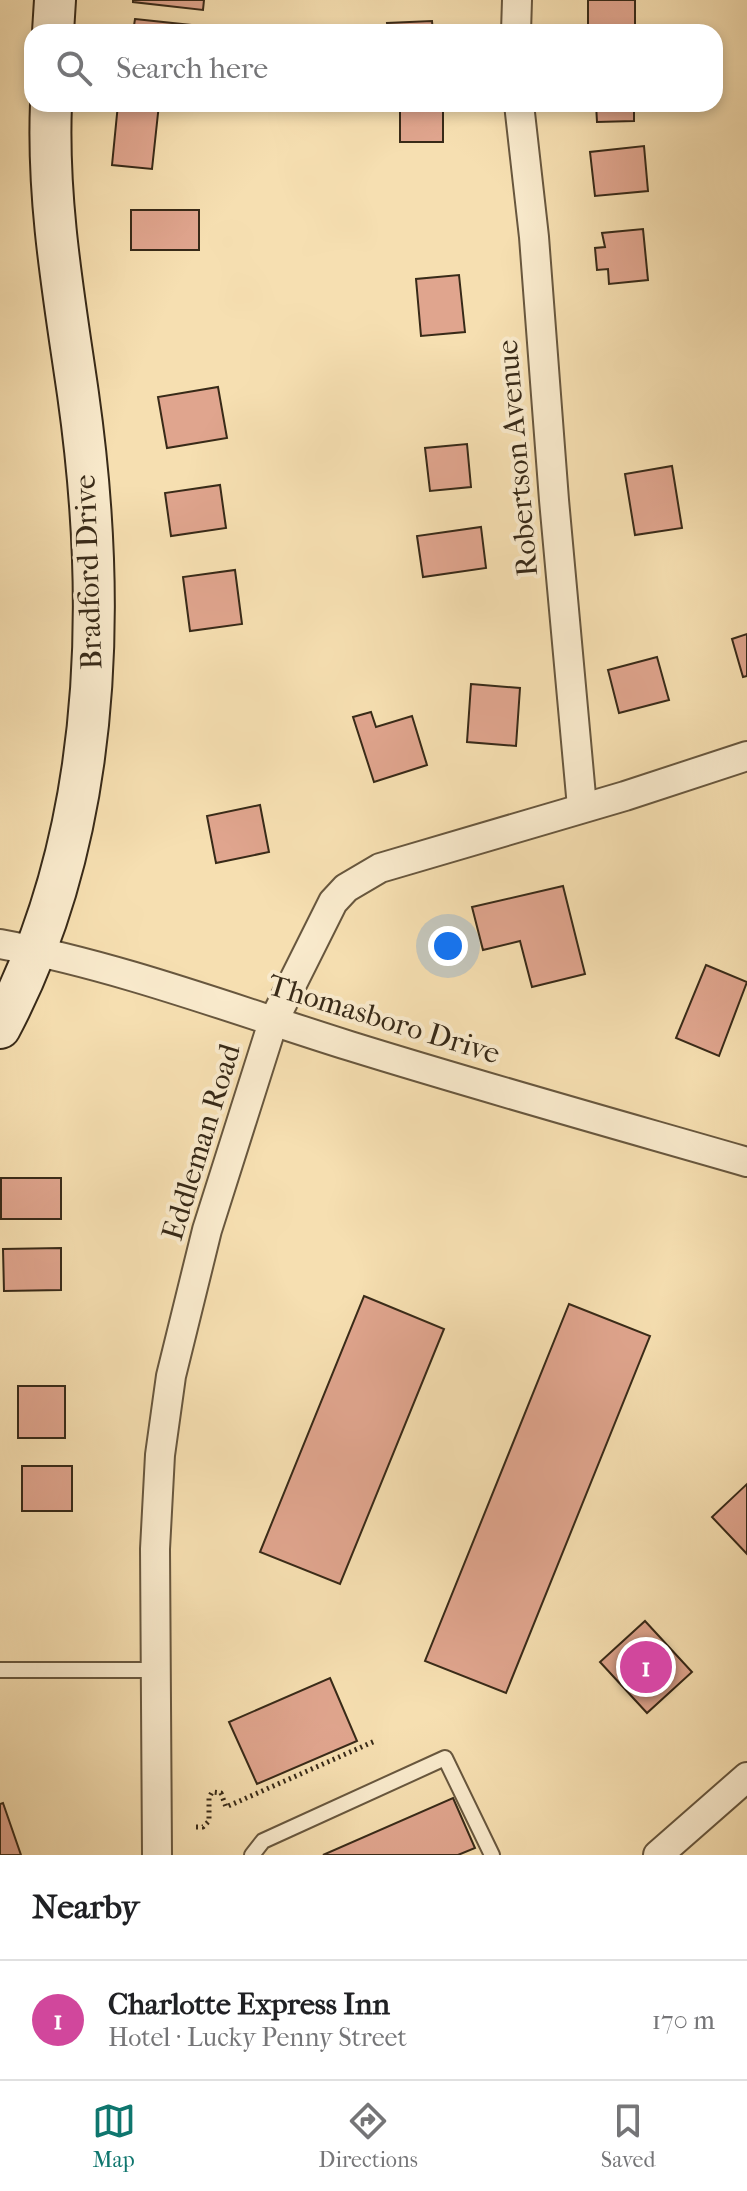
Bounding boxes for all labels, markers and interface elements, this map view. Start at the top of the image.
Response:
search box [24,24,723,112]
icon: search [52,46,96,90]
text: Search here [116,51,268,86]
street label: Robertson Avenue [490,338,545,578]
street label: Bradford Drive [68,474,109,670]
your location [428,926,468,966]
street label: Thomasboro Drive [264,968,504,1071]
street label: Eddleman Road [155,1039,248,1244]
pin: 1 [620,1637,672,1697]
text: Nearby [32,1887,139,1927]
text: Charlotte Express Inn [108,1987,390,2022]
text: 1 [53,2005,63,2036]
text: 170 m [652,2005,715,2036]
text: Hotel · Lucky Penny Street [108,2022,407,2053]
tab: Map [92,2099,136,2173]
tab: Directions [319,2099,418,2173]
tab: Saved [601,2099,655,2173]

